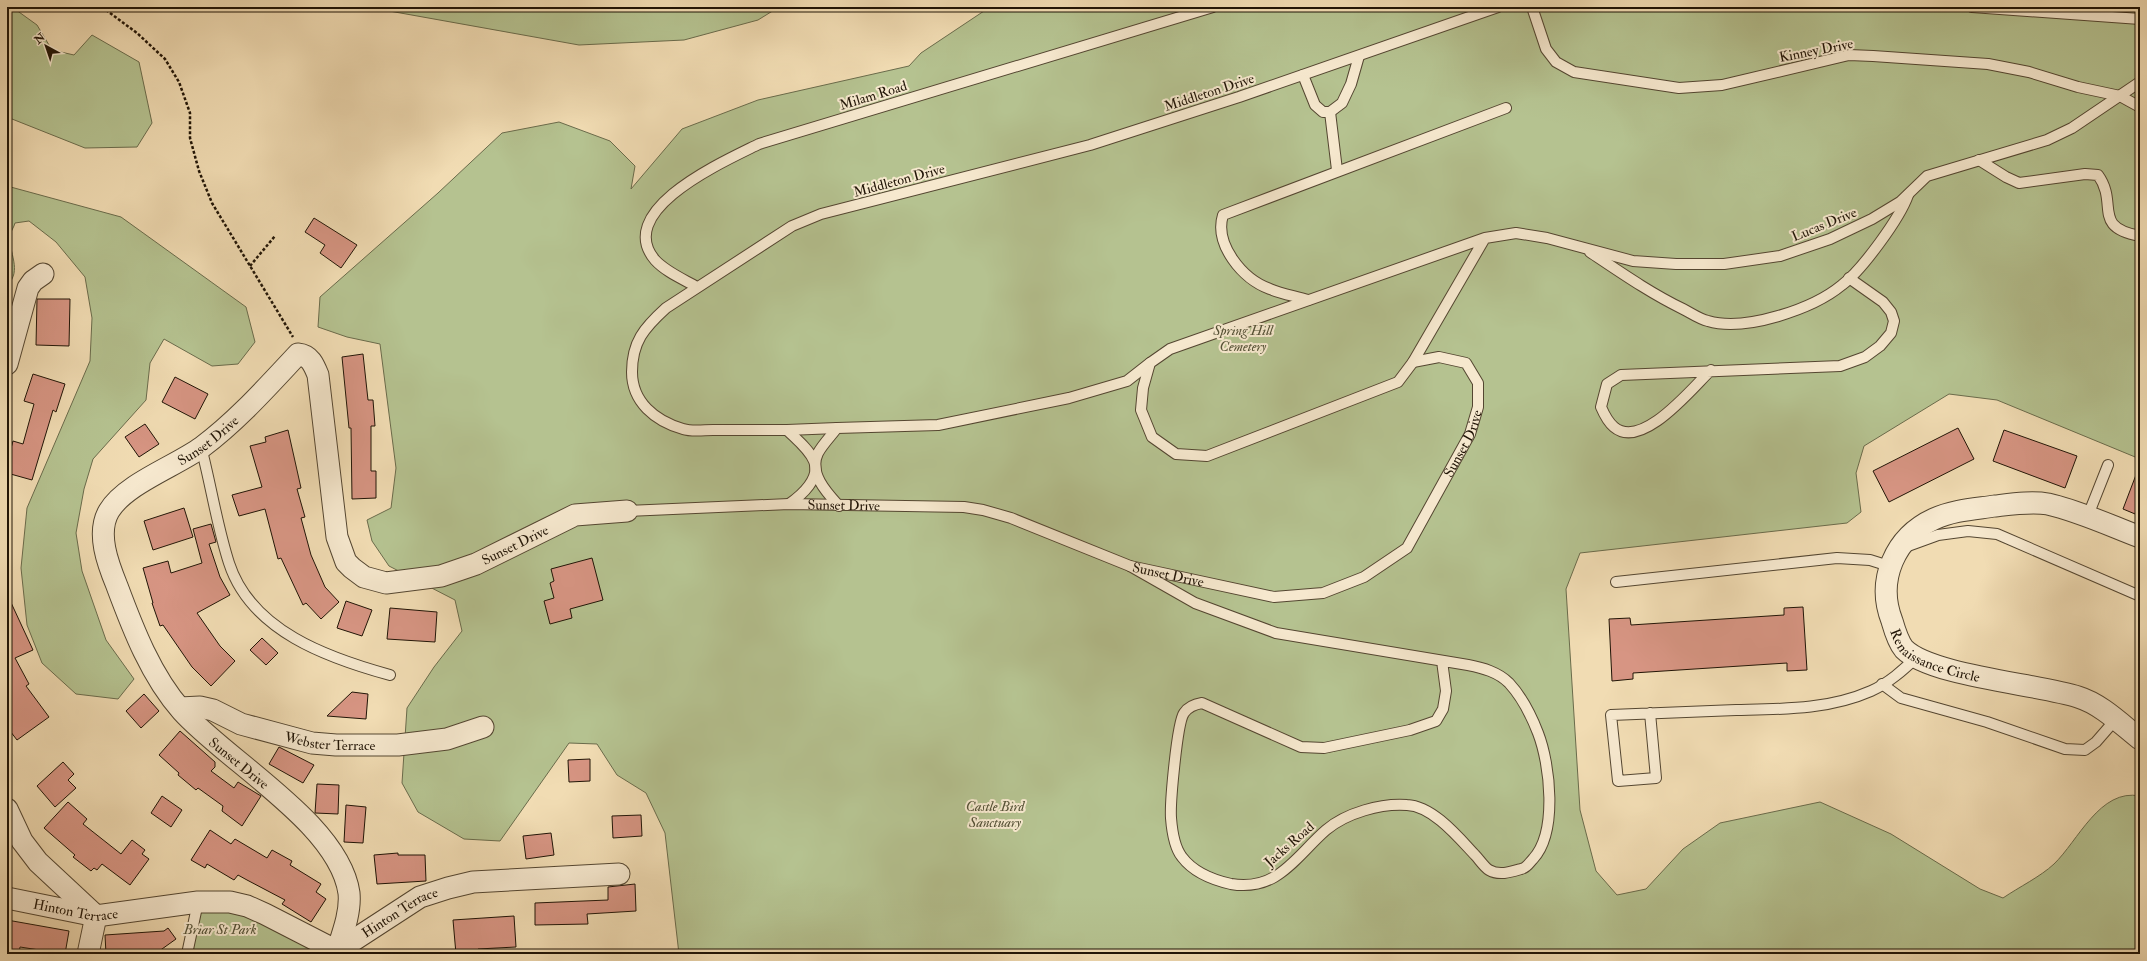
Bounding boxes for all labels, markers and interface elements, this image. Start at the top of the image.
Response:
north arrow [26,26,66,66]
text: N [31,30,49,48]
street label: Kinney Drive [1778,35,1855,67]
street label: Middleton Drive [1162,70,1257,115]
street label: Milam Road [837,77,909,114]
street label: Middleton Drive [852,160,947,201]
street label: Lucas Drive [1789,204,1859,245]
park label: Spring Hill Cemetery [1212,322,1274,355]
street label: Sunset Drive [1440,408,1486,480]
street label: Sunset Drive [175,412,242,469]
street label: Sunset Drive [807,496,880,515]
street label: Sunset Drive [479,521,552,569]
street label: Sunset Drive [1131,559,1206,591]
street label: Renaissance Circle [1886,626,1982,686]
street label: Webster Terrace [282,728,376,754]
street label: Sunset Drive [205,734,272,793]
park label: Castle Bird Sanctuary [966,798,1025,831]
street label: Jacks Road [1260,818,1318,871]
street label: Hinton Terrace [359,884,440,942]
street label: Hinton Terrace [32,896,119,925]
park label: Briar St Park [182,921,257,938]

